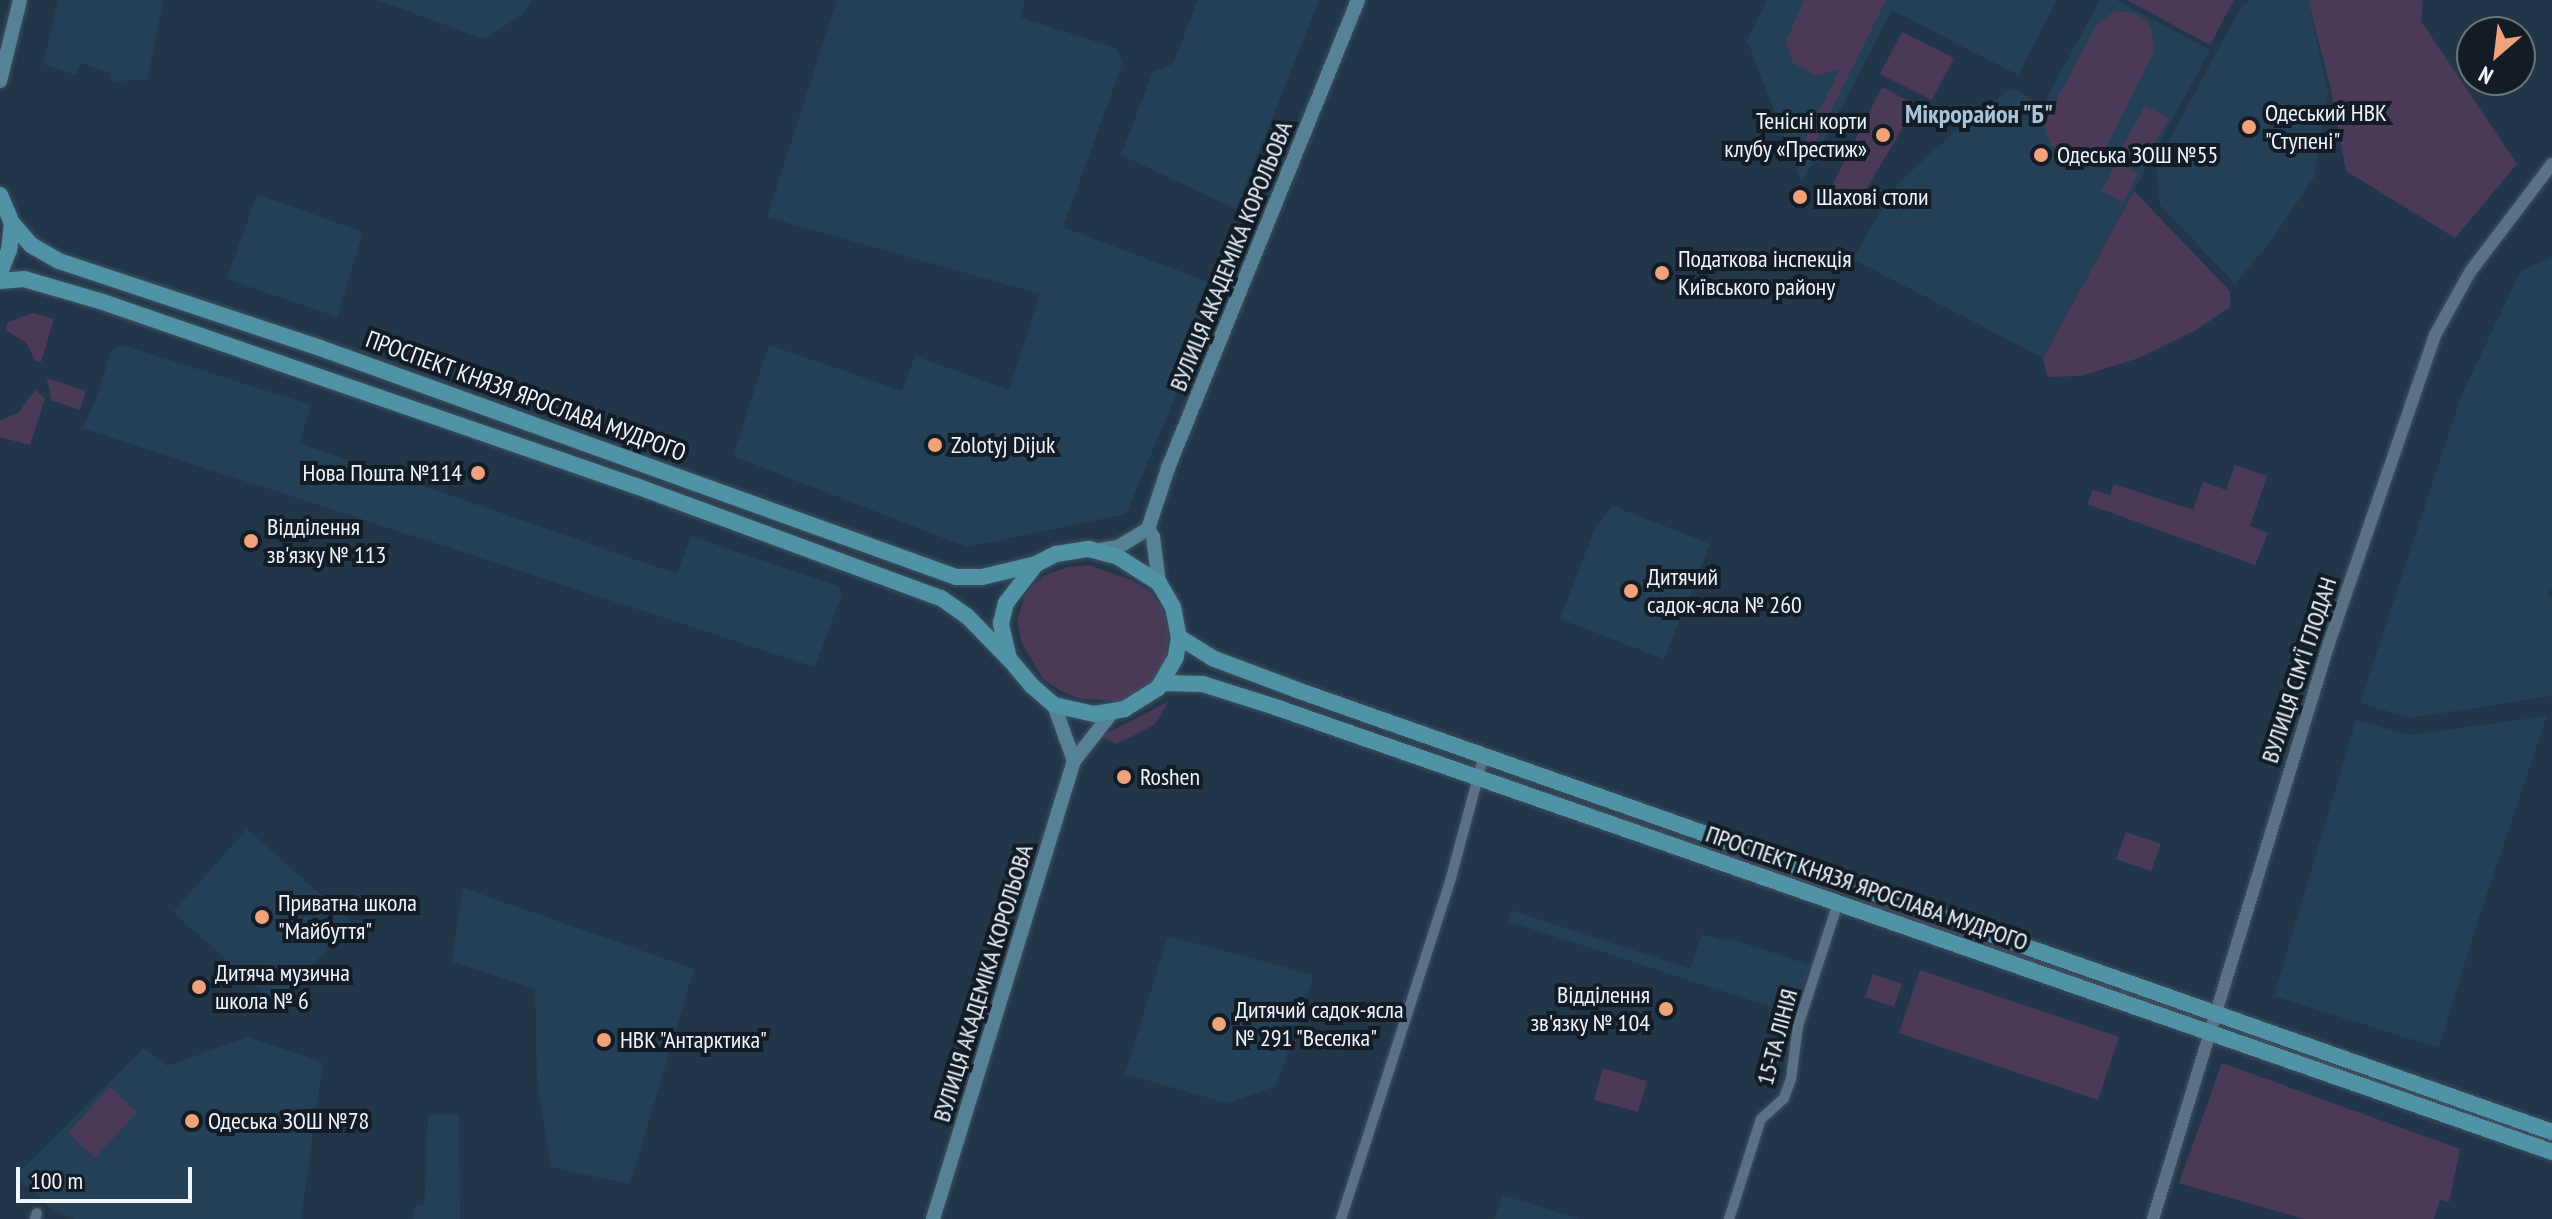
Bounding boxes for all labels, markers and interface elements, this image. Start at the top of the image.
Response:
north arrow [2456,16,2536,96]
text: N [2474,60,2498,91]
district label: Мікрорайон "Б" [1904,98,2054,130]
place label: Одеський НВК "Ступені" [2265,99,2387,155]
place label: Тенісні корти клубу «Престиж» [1724,107,1867,163]
street label: ВУЛИЦЯ АКАДЕМІКА КОРОЛЬОВА [1163,116,1299,396]
marker: Одеський НВК "Ступені" [2240,118,2258,136]
marker: Тенісні корти клубу «Престиж» [1874,126,1892,144]
place label: Одеська ЗОШ №55 [2057,141,2218,169]
marker: Одеська ЗОШ №55 [2032,146,2050,164]
place label: Шахові столи [1816,183,1929,211]
marker: Шахові столи [1791,188,1809,206]
place label: Податкова інспекція Київського району [1678,245,1851,301]
marker: Податкова інспекція Київського району [1653,264,1671,282]
street label: ПРОСПЕКТ КНЯЗЯ ЯРОСЛАВА МУДРОГО [361,324,691,468]
place label: Zolotyj Dijuk [951,431,1055,459]
marker: Zolotyj Dijuk [926,436,944,454]
place label: Нова Пошта №114 [303,459,462,487]
marker: Нова Пошта №114 [469,464,487,482]
place label: Відділення зв'язку № 113 [267,513,387,569]
marker: Відділення зв'язку № 113 [242,532,260,550]
place label: Дитячий садок-ясла № 260 [1647,563,1802,619]
street label: ВУЛИЦЯ СІМ'Ї ГЛОДАН [2255,574,2343,766]
marker: Дитячий садок-ясла № 260 [1622,582,1640,600]
place label: Roshen [1140,763,1200,791]
marker: Roshen [1115,768,1133,786]
street label: ПРОСПЕКТ КНЯЗЯ ЯРОСЛАВА МУДРОГО [1702,819,2032,957]
street label: ВУЛИЦЯ АКАДЕМІКА КОРОЛЬОВА [927,840,1039,1126]
place label: Приватна школа "Майбуття" [278,889,417,945]
marker: Приватна школа "Майбуття" [253,908,271,926]
place label: Дитяча музична школа № 6 [215,959,350,1015]
marker: Дитяча музична школа № 6 [190,978,208,996]
place label: Відділення зв'язку № 104 [1530,981,1650,1037]
street label: 15-ТА ЛІНІЯ [1750,985,1804,1089]
place label: Дитячий садок-ясла № 291 "Веселка" [1235,996,1404,1052]
marker: Відділення зв'язку № 104 [1657,1000,1675,1018]
marker: Дитячий садок-ясла № 291 "Веселка" [1210,1015,1228,1033]
place label: НВК "Антарктика" [620,1026,768,1054]
marker: НВК "Антарктика" [595,1031,613,1049]
place label: Одеська ЗОШ №78 [208,1107,369,1135]
marker: Одеська ЗОШ №78 [183,1112,201,1130]
scale bar [20,1151,196,1201]
text: 100 m [30,1165,83,1196]

